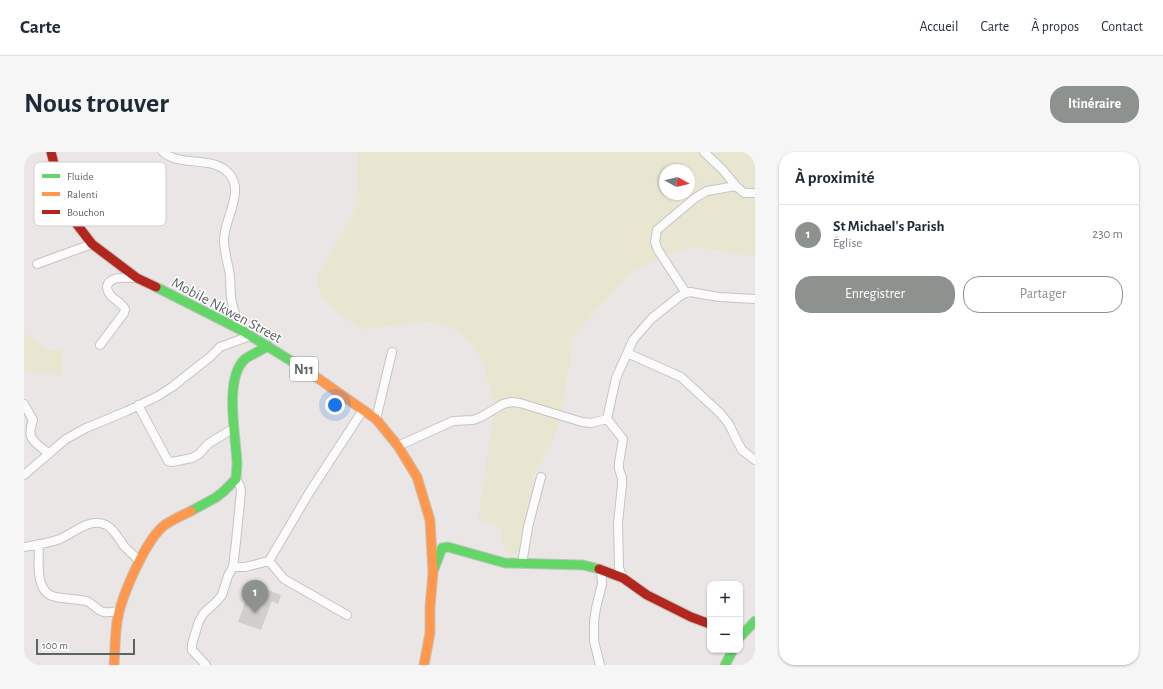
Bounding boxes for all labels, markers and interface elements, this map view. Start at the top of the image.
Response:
text: Carte [20,18,61,37]
text: Accueil [919,20,958,34]
text: Carte [980,20,1009,34]
text: À propos [1031,20,1079,34]
text: Contact [1101,20,1143,34]
button: Itinéraire [1050,86,1139,123]
text: Nous trouver [24,90,169,118]
legend [34,162,166,226]
north arrow [659,164,695,200]
text: À proximité [795,169,875,186]
text: Fluide [67,171,94,182]
text: Ralenti [67,189,98,200]
text: Bouchon [67,207,105,218]
text: St Michael's Parish [833,219,945,234]
text: 1 [806,228,810,241]
text: 230 m [1092,228,1123,241]
text: Église [833,237,862,250]
street label: Mobile Nkwen Street [169,275,285,346]
button: Enregistrer [795,276,955,313]
button: Partager [963,276,1123,313]
road number: N11 [290,357,318,381]
your location [325,395,345,415]
pin: 1 [242,580,268,613]
map controls [707,581,743,653]
button: + [707,581,743,617]
button: − [707,617,743,653]
scale bar [36,637,135,656]
text: 100 m [42,640,68,651]

